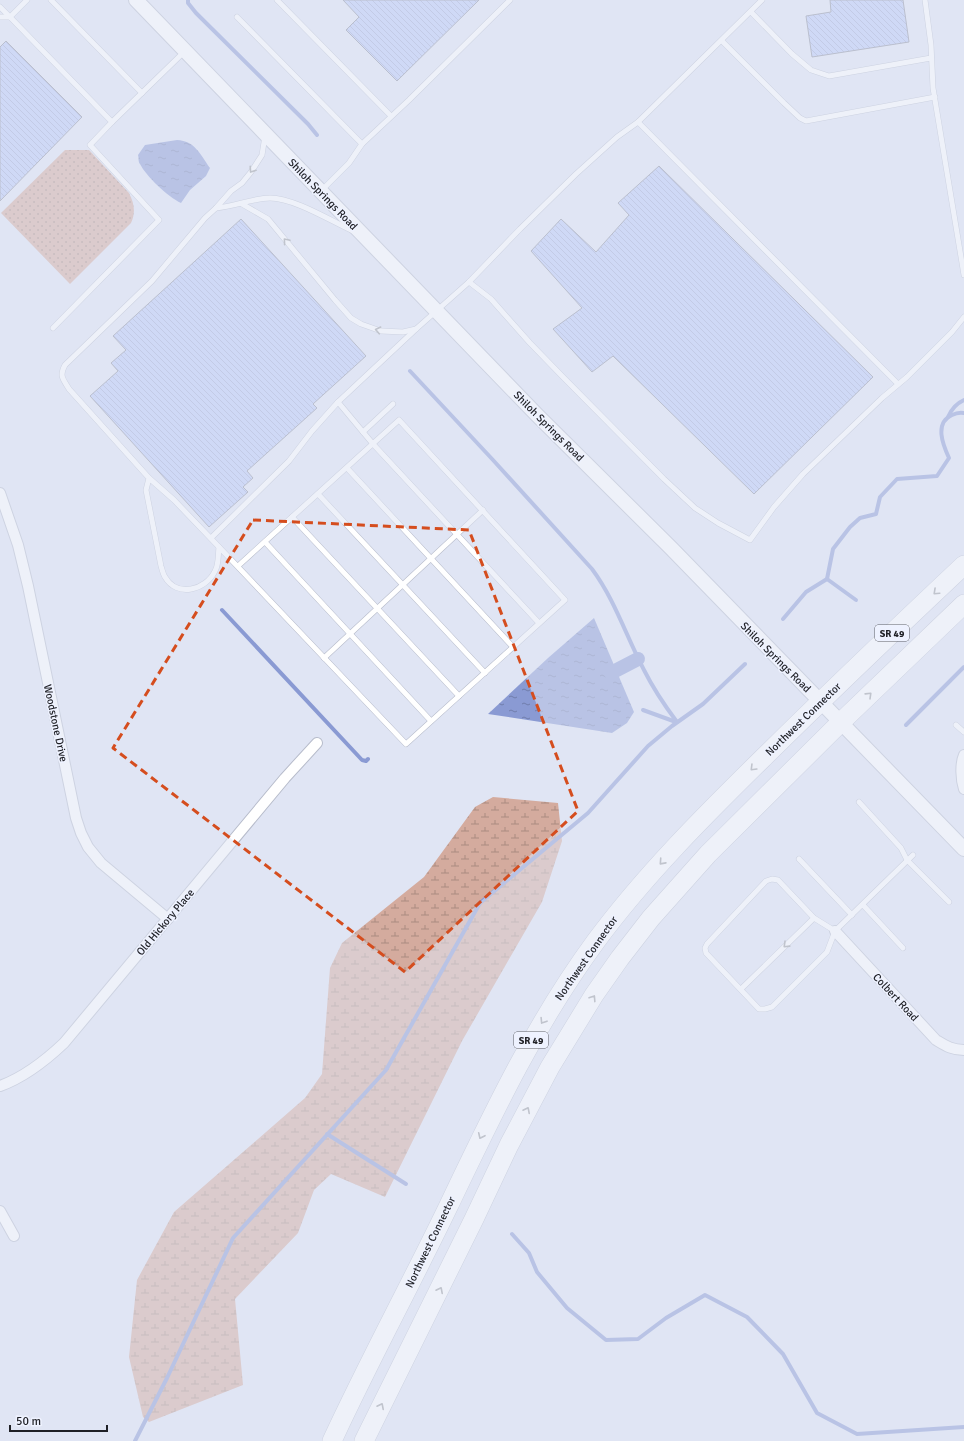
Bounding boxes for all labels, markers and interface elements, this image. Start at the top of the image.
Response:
street label: Shiloh Springs Road [285,156,360,233]
one-way arrow [249,166,257,173]
one-way arrow [284,238,291,246]
one-way arrow [374,326,381,334]
street label: Shiloh Springs Road [511,388,587,464]
one-way arrow [933,587,940,594]
street label: Shiloh Springs Road [738,619,814,695]
road number: SR 49 [875,625,909,641]
street label: Northwest Connector [763,680,844,759]
street label: Woodstone Drive [41,683,70,763]
one-way arrow [864,692,872,700]
one-way arrow [750,763,758,771]
one-way arrow [660,857,667,864]
street label: Old Hickory Place [134,886,197,958]
street label: Northwest Connector [552,914,620,1003]
one-way arrow [783,940,791,948]
street label: Colbert Road [870,971,921,1024]
one-way arrow [588,995,595,1002]
one-way arrow [540,1017,547,1024]
road number: SR 49 [514,1032,548,1048]
one-way arrow [523,1107,530,1114]
one-way arrow [478,1131,486,1139]
street label: Northwest Connector [403,1194,458,1290]
one-way arrow [435,1286,442,1294]
one-way arrow [376,1403,384,1410]
scale bar [10,1407,107,1433]
text: 50 m [16,1414,41,1429]

